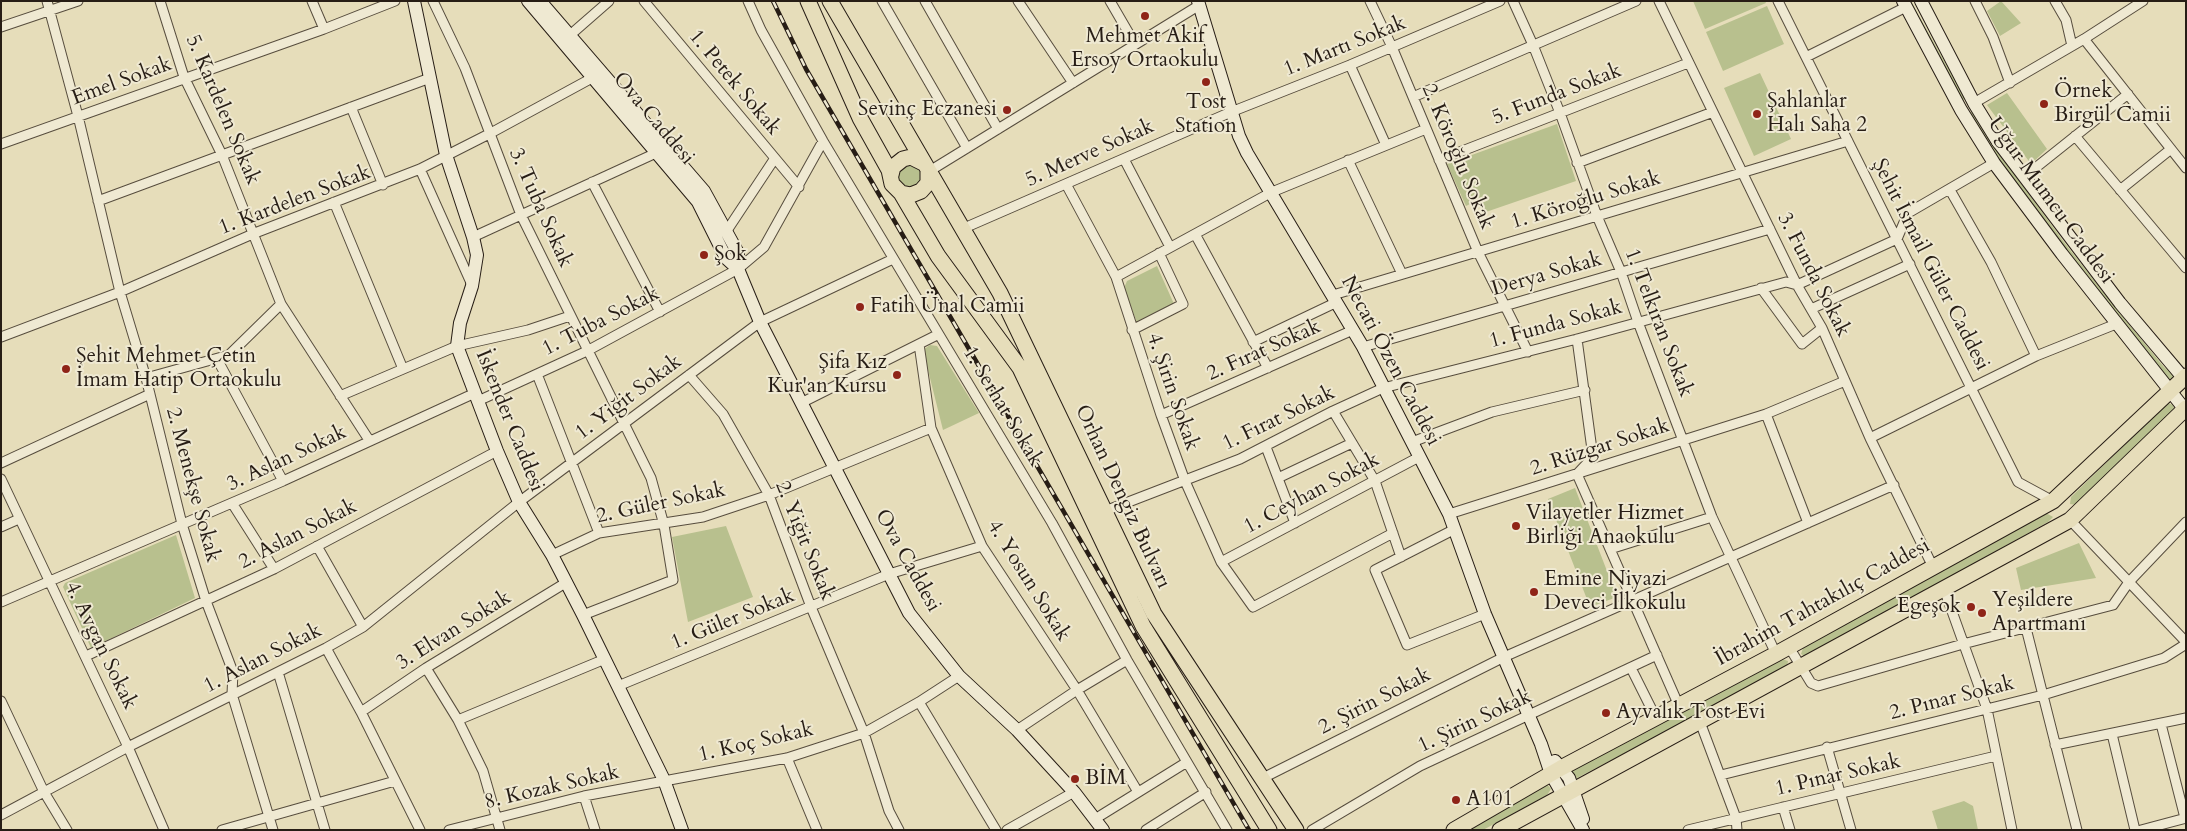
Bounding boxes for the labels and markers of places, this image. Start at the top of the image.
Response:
marker: Mehmet Akif Ersoy Ortaokulu [1139,10,1151,22]
place label: Mehmet Akif Ersoy Ortaokulu [1071,24,1219,74]
marker: Tost Station [1200,76,1212,88]
place label: Örnek Birgül Camii [2054,79,2171,129]
place label: Şahlanlar Halı Saha 2 [1767,89,1867,139]
place label: Tost Station [1175,90,1237,140]
place label: Sevinç Eczanesi [858,97,997,123]
marker: Örnek Birgül Camii [2038,98,2050,110]
marker: Sevinç Eczanesi [1001,104,1013,116]
marker: Şahlanlar Halı Saha 2 [1751,108,1763,120]
place label: Şok [714,242,747,268]
marker: Şok [698,249,710,261]
place label: Fatih Ünal Camii [870,294,1025,320]
marker: Fatih Ünal Camii [854,301,866,313]
place label: Şehit Mehmet Çetin İmam Hatip Ortaokulu [76,344,282,394]
place label: Şifa Kız Kur'an Kursu [767,350,887,400]
marker: Şehit Mehmet Çetin İmam Hatip Ortaokulu [60,363,72,375]
marker: Şifa Kız Kur'an Kursu [891,369,903,381]
place label: Vilayetler Hizmet Birliği Anaokulu [1526,501,1684,551]
marker: Vilayetler Hizmet Birliği Anaokulu [1510,520,1522,532]
place label: Emine Niyazi Deveci İlkokulu [1544,567,1687,617]
marker: Emine Niyazi Deveci İlkokulu [1528,586,1540,598]
place label: Yeşildere Apartmanı [1992,588,2086,638]
place label: Egeşok [1897,594,1961,620]
marker: Egeşok [1965,601,1977,613]
marker: Yeşildere Apartmanı [1976,607,1988,619]
place label: Ayvalık Tost Evi [1616,700,1765,726]
marker: Ayvalık Tost Evi [1600,707,1612,719]
place label: BİM [1085,766,1126,792]
marker: BİM [1069,773,1081,785]
place label: A101 [1466,787,1513,813]
marker: A101 [1450,794,1462,806]

